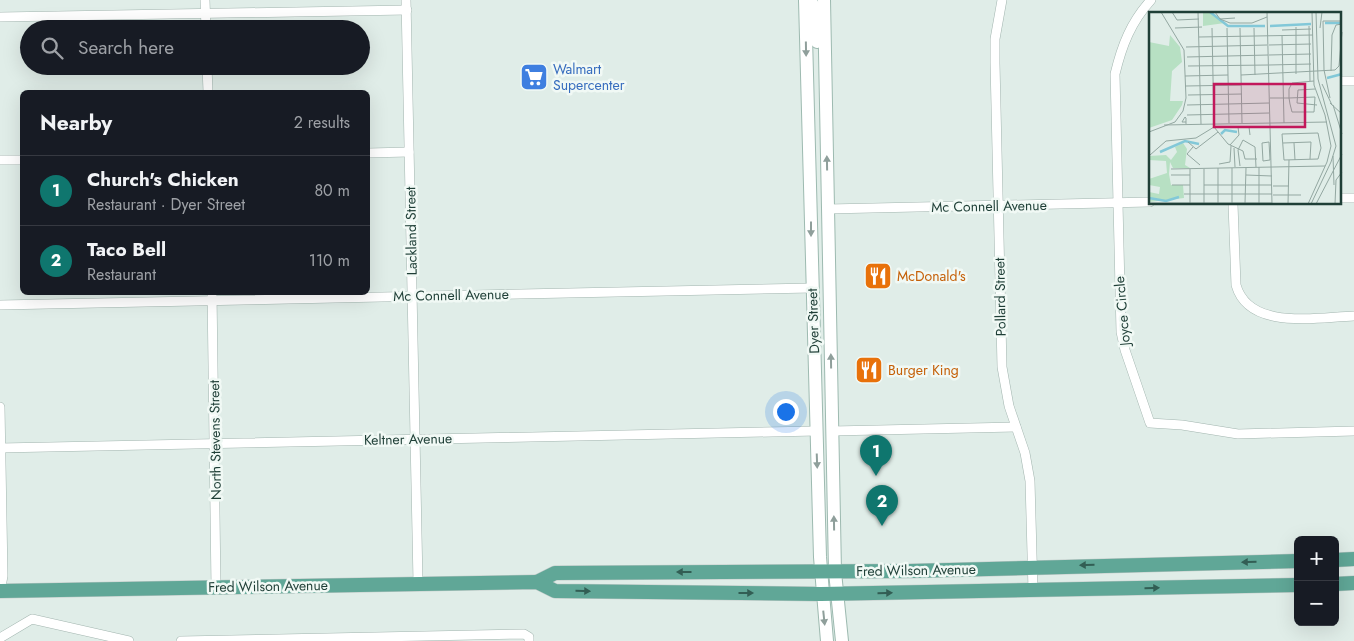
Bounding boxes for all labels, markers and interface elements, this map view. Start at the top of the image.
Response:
inset map [1149,12,1342,205]
search box [20,20,370,75]
icon: search [38,34,66,62]
text: Search here [78,34,174,61]
one-way arrow [802,41,810,57]
place label: Walmart Supercenter [553,59,625,95]
supermarket icon: Walmart Supercenter [519,62,549,92]
text: Nearby [40,108,112,138]
text: 2 results [294,111,350,134]
one-way arrow [823,155,831,171]
text: Church's Chicken [87,166,239,193]
text: 1 [52,179,60,202]
text: 80 m [314,179,350,202]
street label: Lackland Street [400,186,422,276]
text: Restaurant · Dyer Street [87,193,245,216]
street label: Mc Connell Avenue [931,195,1047,217]
one-way arrow [807,221,815,237]
text: Taco Bell [87,236,166,263]
text: 2 [51,249,61,272]
text: 110 m [309,249,350,272]
street label: Pollard Street [989,257,1011,336]
restaurant icon: McDonald's [863,261,893,291]
text: Restaurant [87,263,156,286]
place label: McDonald's [897,266,966,286]
street label: Joyce Circle [1109,275,1135,349]
street label: Mc Connell Avenue [393,284,509,306]
street label: Dyer Street [802,287,824,354]
one-way arrow [826,352,834,368]
restaurant icon: Burger King [854,355,884,385]
place label: Burger King [888,360,959,380]
street label: North Stevens Street [204,379,226,500]
your location [773,399,799,425]
street label: Keltner Avenue [364,428,452,450]
pin: 1 [860,435,892,476]
one-way arrow [813,454,821,470]
pin: 2 [866,485,898,526]
one-way arrow [830,515,838,531]
map controls [1294,536,1339,626]
button: + [1294,536,1339,581]
one-way arrow [1241,558,1257,566]
street label: Fred Wilson Avenue [856,559,976,581]
one-way arrow [1078,562,1094,570]
one-way arrow [676,568,692,576]
street label: Fred Wilson Avenue [208,575,328,597]
button: − [1294,581,1339,626]
one-way arrow [1144,584,1160,592]
one-way arrow [576,587,592,595]
one-way arrow [738,589,754,597]
one-way arrow [877,589,893,597]
one-way arrow [820,610,828,626]

